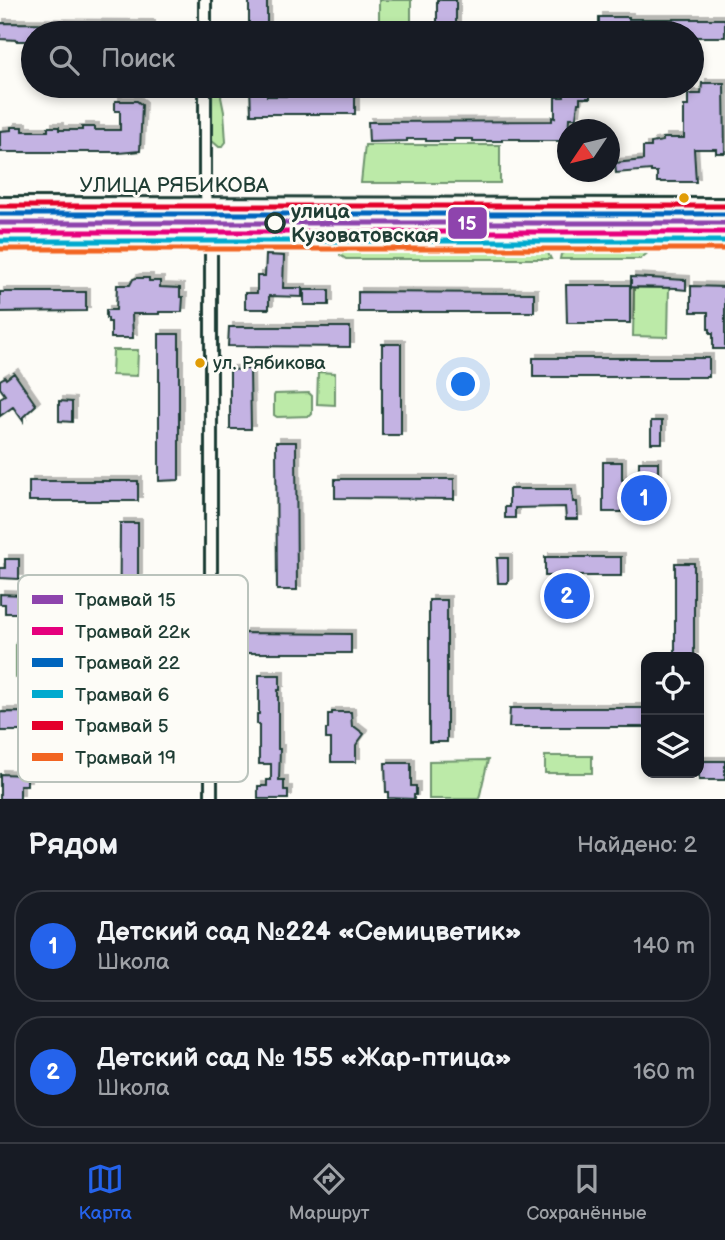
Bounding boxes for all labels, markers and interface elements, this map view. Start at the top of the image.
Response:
search box [21,21,704,98]
icon: search [45,41,83,79]
text: Поиск [101,44,175,75]
north arrow [557,119,620,182]
street label: УЛИЦА РЯБИКОВА [79,173,269,198]
unlabelled marker [677,191,691,205]
place label: улица Кузоватовская [291,199,439,248]
line badge: 15 [447,206,488,240]
marker: улица Кузоватовская [265,213,285,233]
text: 15 [458,213,477,236]
place label: ул. Рябикова [213,352,326,375]
marker: ул. Рябикова [193,356,207,370]
your location [446,367,480,401]
pin: 1 [621,472,667,524]
pin: 2 [544,570,590,622]
legend [18,575,248,782]
text: Трамвай 15 [75,589,176,612]
text: Трамвай 22к [75,621,190,644]
text: Трамвай 22 [75,652,181,675]
map controls [641,652,704,778]
button: locate [641,652,704,715]
text: Трамвай 6 [75,684,169,707]
text: Трамвай 5 [75,715,169,738]
button: layers [641,715,704,778]
text: Трамвай 19 [75,747,176,770]
text: Рядом [28,827,118,863]
text: Найдено: 2 [577,831,697,859]
text: Детский сад №224 «Семицветик» [97,917,522,948]
text: 1 [48,932,58,960]
text: 140 m [633,932,695,960]
text: Школа [97,948,170,976]
text: Детский сад № 155 «Жар-птица» [97,1043,512,1074]
text: 2 [46,1058,60,1086]
text: 160 m [633,1058,695,1086]
text: Школа [97,1074,170,1102]
tab: Карта [78,1160,132,1225]
tab: Маршрут [289,1160,370,1225]
tab: Сохранённые [527,1160,647,1225]

